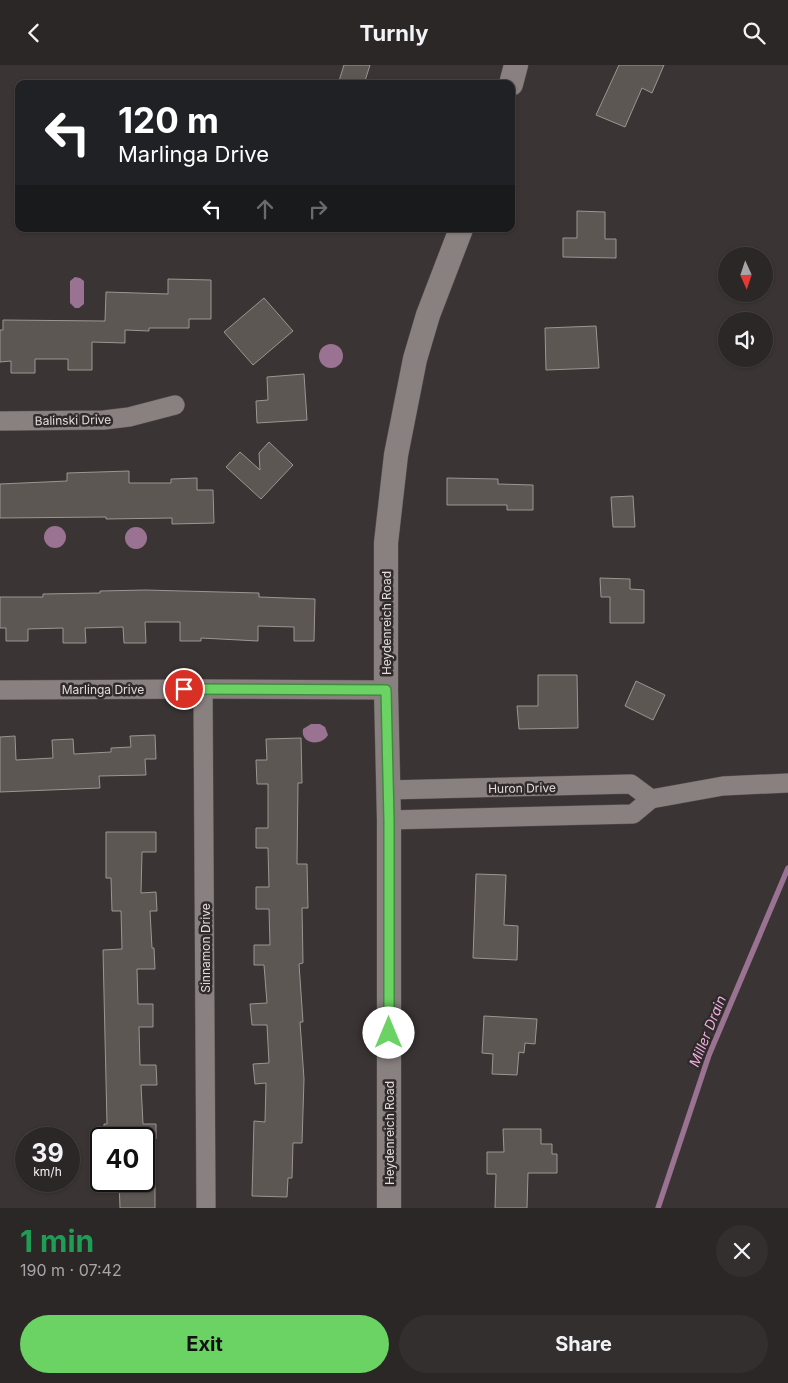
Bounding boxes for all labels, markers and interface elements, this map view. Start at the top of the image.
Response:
icon: back [20,19,48,47]
icon: search [740,19,768,47]
text: Turnly [359,20,429,46]
text: 120 m [118,99,219,141]
icon: left [35,100,100,165]
text: Marlinga Drive [118,141,269,167]
icon: left [198,195,226,223]
icon: ahead [251,195,279,223]
icon: right [304,195,332,223]
north arrow [718,247,772,303]
map controls [718,247,773,367]
button: sound [718,312,773,367]
street label: Balinski Drive [35,412,111,428]
street label: Heydenreich Road [379,571,394,675]
pin [163,668,205,710]
icon: arrive [170,675,198,703]
street label: Marlinga Drive [62,682,144,697]
street label: Huron Drive [488,780,556,796]
street label: Sinnamon Drive [198,903,213,993]
water label: Miller Drain [685,993,729,1069]
position arrow [362,1006,414,1058]
street label: Heydenreich Road [382,1081,397,1185]
speed limit sign: 40 [90,1127,155,1192]
text: 39 [31,1138,64,1168]
text: km/h [33,1164,62,1179]
text: 1 min [20,1223,94,1259]
button: close [716,1225,768,1277]
text: 190 m · 07:42 [20,1260,122,1280]
button: Exit [20,1315,389,1373]
button: Share [399,1315,768,1373]

